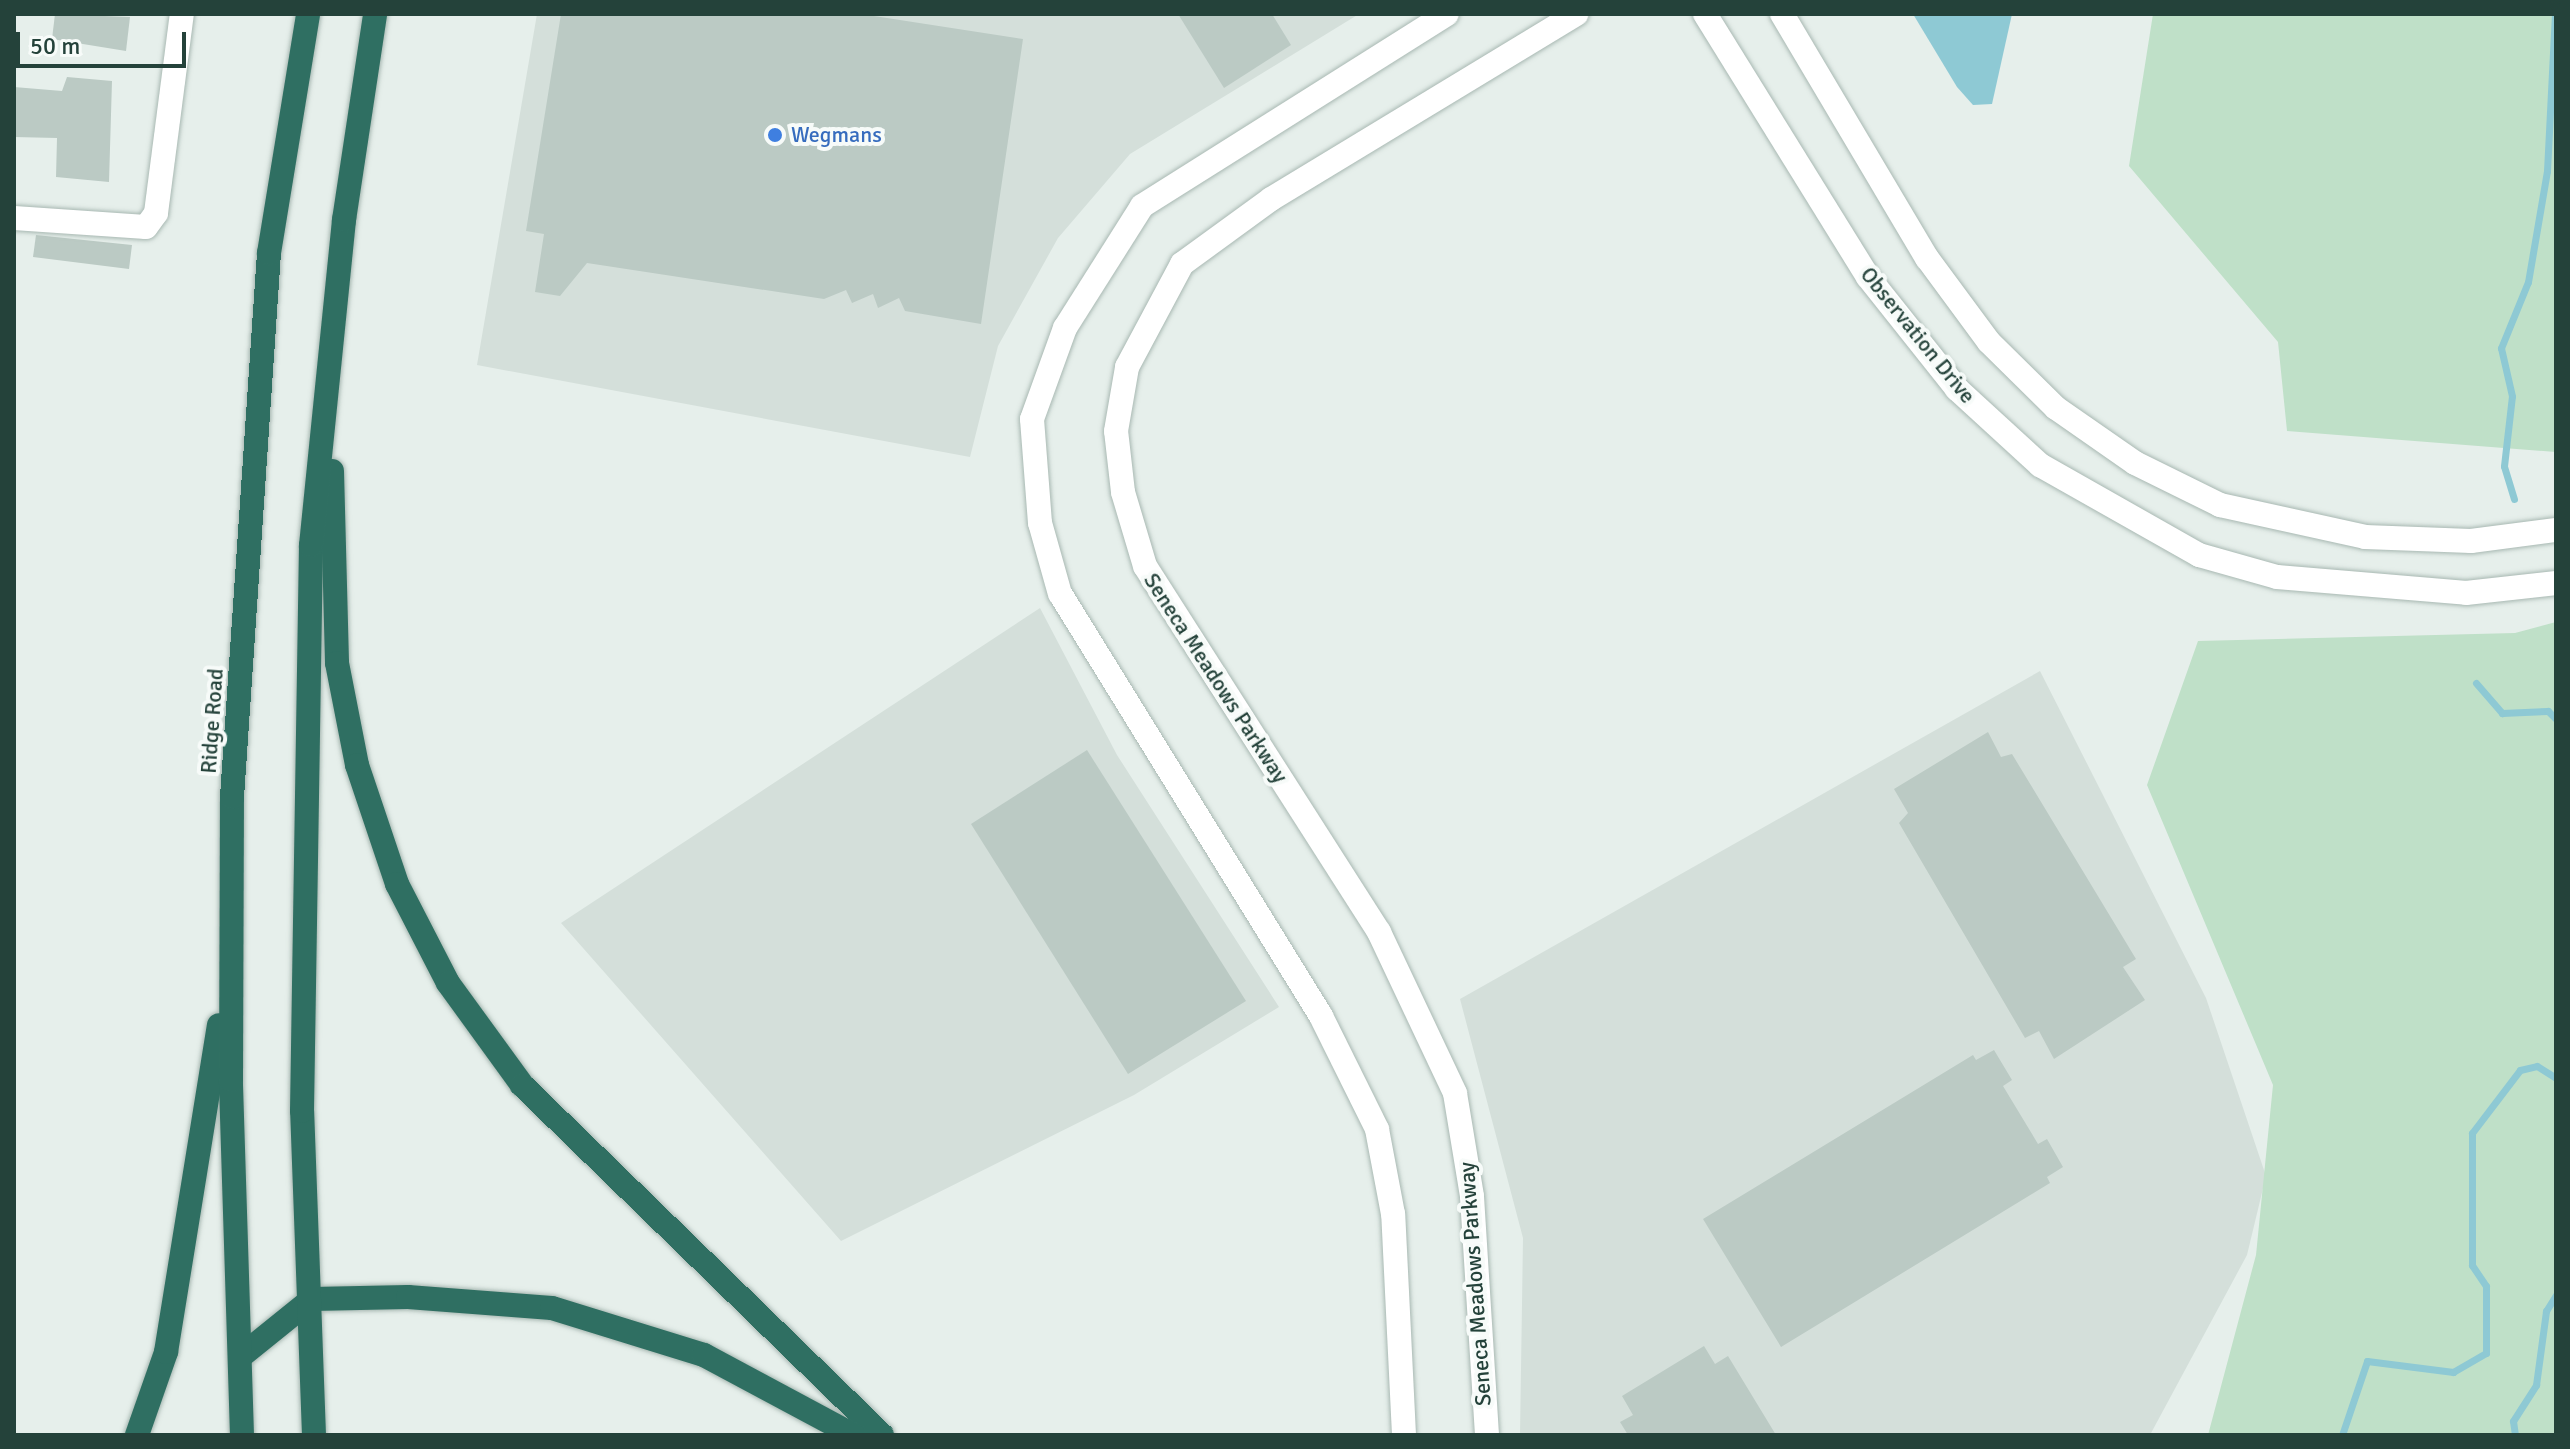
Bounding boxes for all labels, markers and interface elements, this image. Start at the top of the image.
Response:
scale bar [20,16,190,66]
text: 50 m [30,31,80,61]
place label: Wegmans [791,122,882,148]
marker: Wegmans [766,126,784,144]
street label: Observation Drive [1855,262,1981,408]
street label: Seneca Meadows Parkway [1138,568,1294,788]
street label: Ridge Road [195,668,229,774]
street label: Seneca Meadows Parkway [1453,1161,1497,1407]

